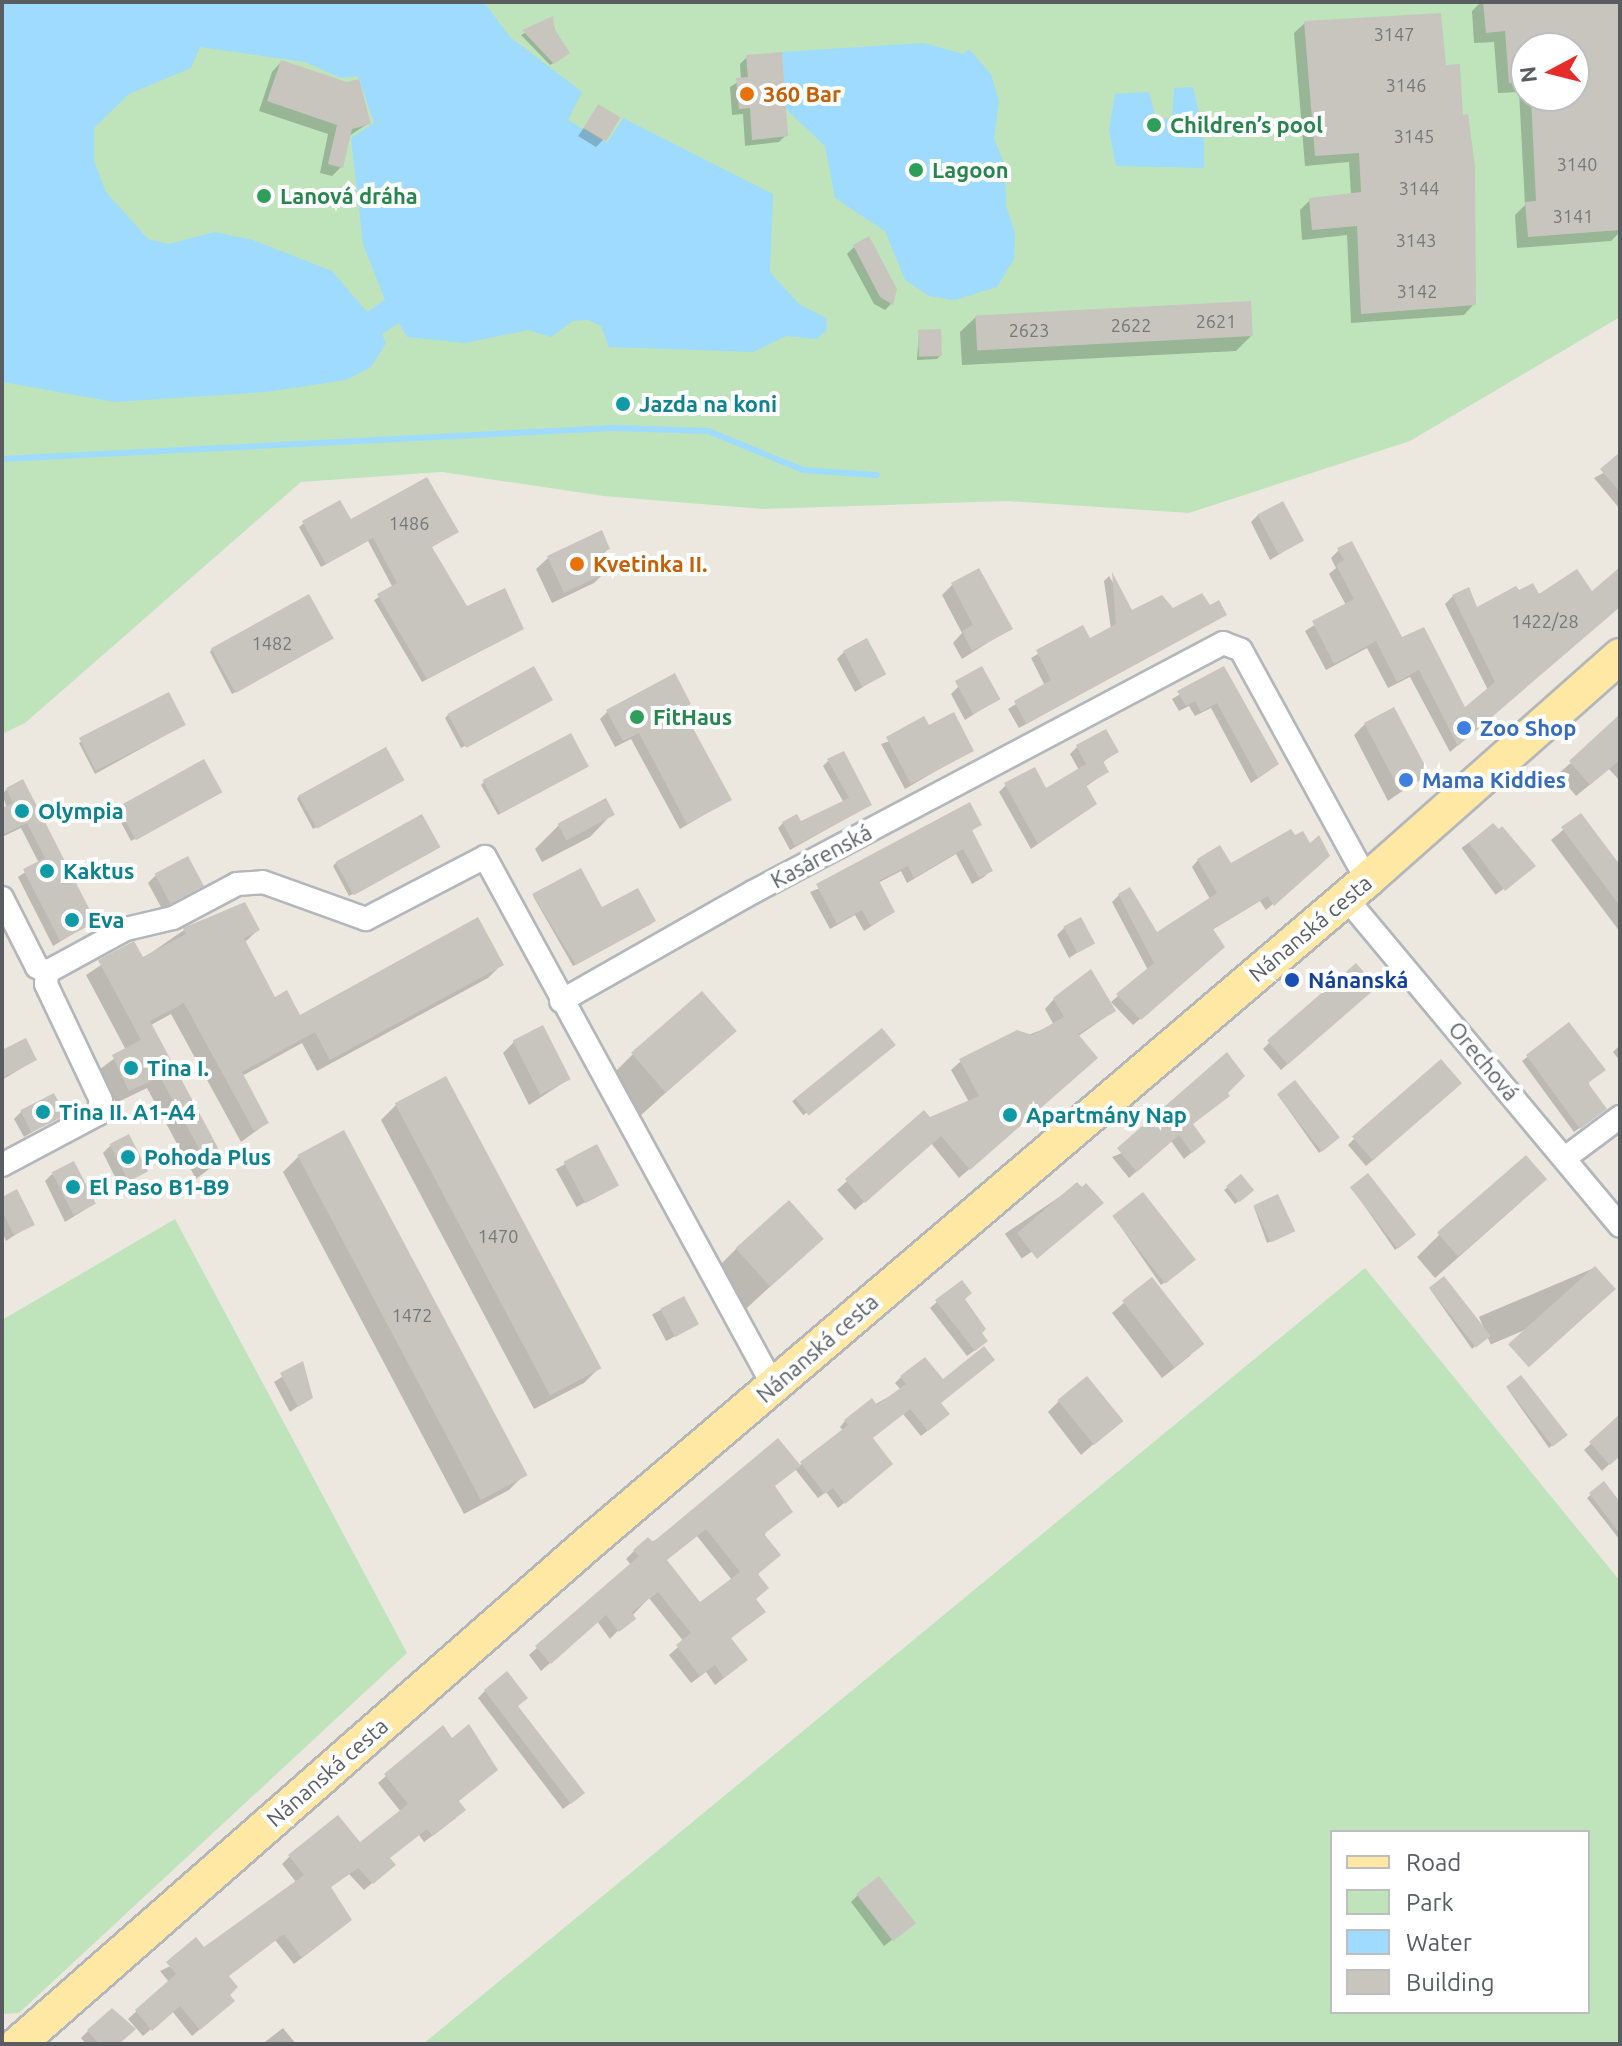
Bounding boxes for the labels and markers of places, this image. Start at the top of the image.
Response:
place label: 360 Bar [763,81,841,107]
marker: 360 Bar [738,85,756,103]
place label: Children’s pool [1170,112,1323,138]
marker: Children’s pool [1145,116,1163,134]
place label: Lagoon [932,157,1009,183]
marker: Lagoon [907,161,925,179]
place label: Lanová dráha [280,183,418,209]
marker: Lanová dráha [255,187,273,205]
place label: Jazda na koni [639,391,777,417]
marker: Jazda na koni [614,395,632,413]
place label: Kvetinka II. [593,551,707,577]
marker: Kvetinka II. [568,555,586,573]
place label: FitHaus [653,704,732,730]
marker: FitHaus [628,708,646,726]
place label: Zoo Shop [1480,715,1576,741]
marker: Zoo Shop [1455,719,1473,737]
place label: Mama Kiddies [1422,767,1566,793]
marker: Mama Kiddies [1397,771,1415,789]
place label: Olympia [38,798,124,824]
marker: Olympia [13,802,31,820]
place label: Kaktus [63,858,134,884]
marker: Kaktus [38,862,56,880]
place label: Eva [88,907,125,933]
marker: Eva [63,911,81,929]
place label: Nánanská [1308,967,1409,993]
marker: Nánanská [1283,971,1301,989]
place label: Tina I. [147,1055,209,1081]
marker: Tina I. [122,1059,140,1077]
place label: Tina II. A1-A4 [59,1099,196,1125]
place label: Apartmány Nap [1026,1102,1187,1128]
marker: Tina II. A1-A4 [34,1103,52,1121]
marker: Apartmány Nap [1001,1106,1019,1124]
place label: Pohoda Plus [144,1144,271,1170]
marker: Pohoda Plus [119,1148,137,1166]
place label: El Paso B1-B9 [89,1174,229,1200]
marker: El Paso B1-B9 [64,1178,82,1196]

